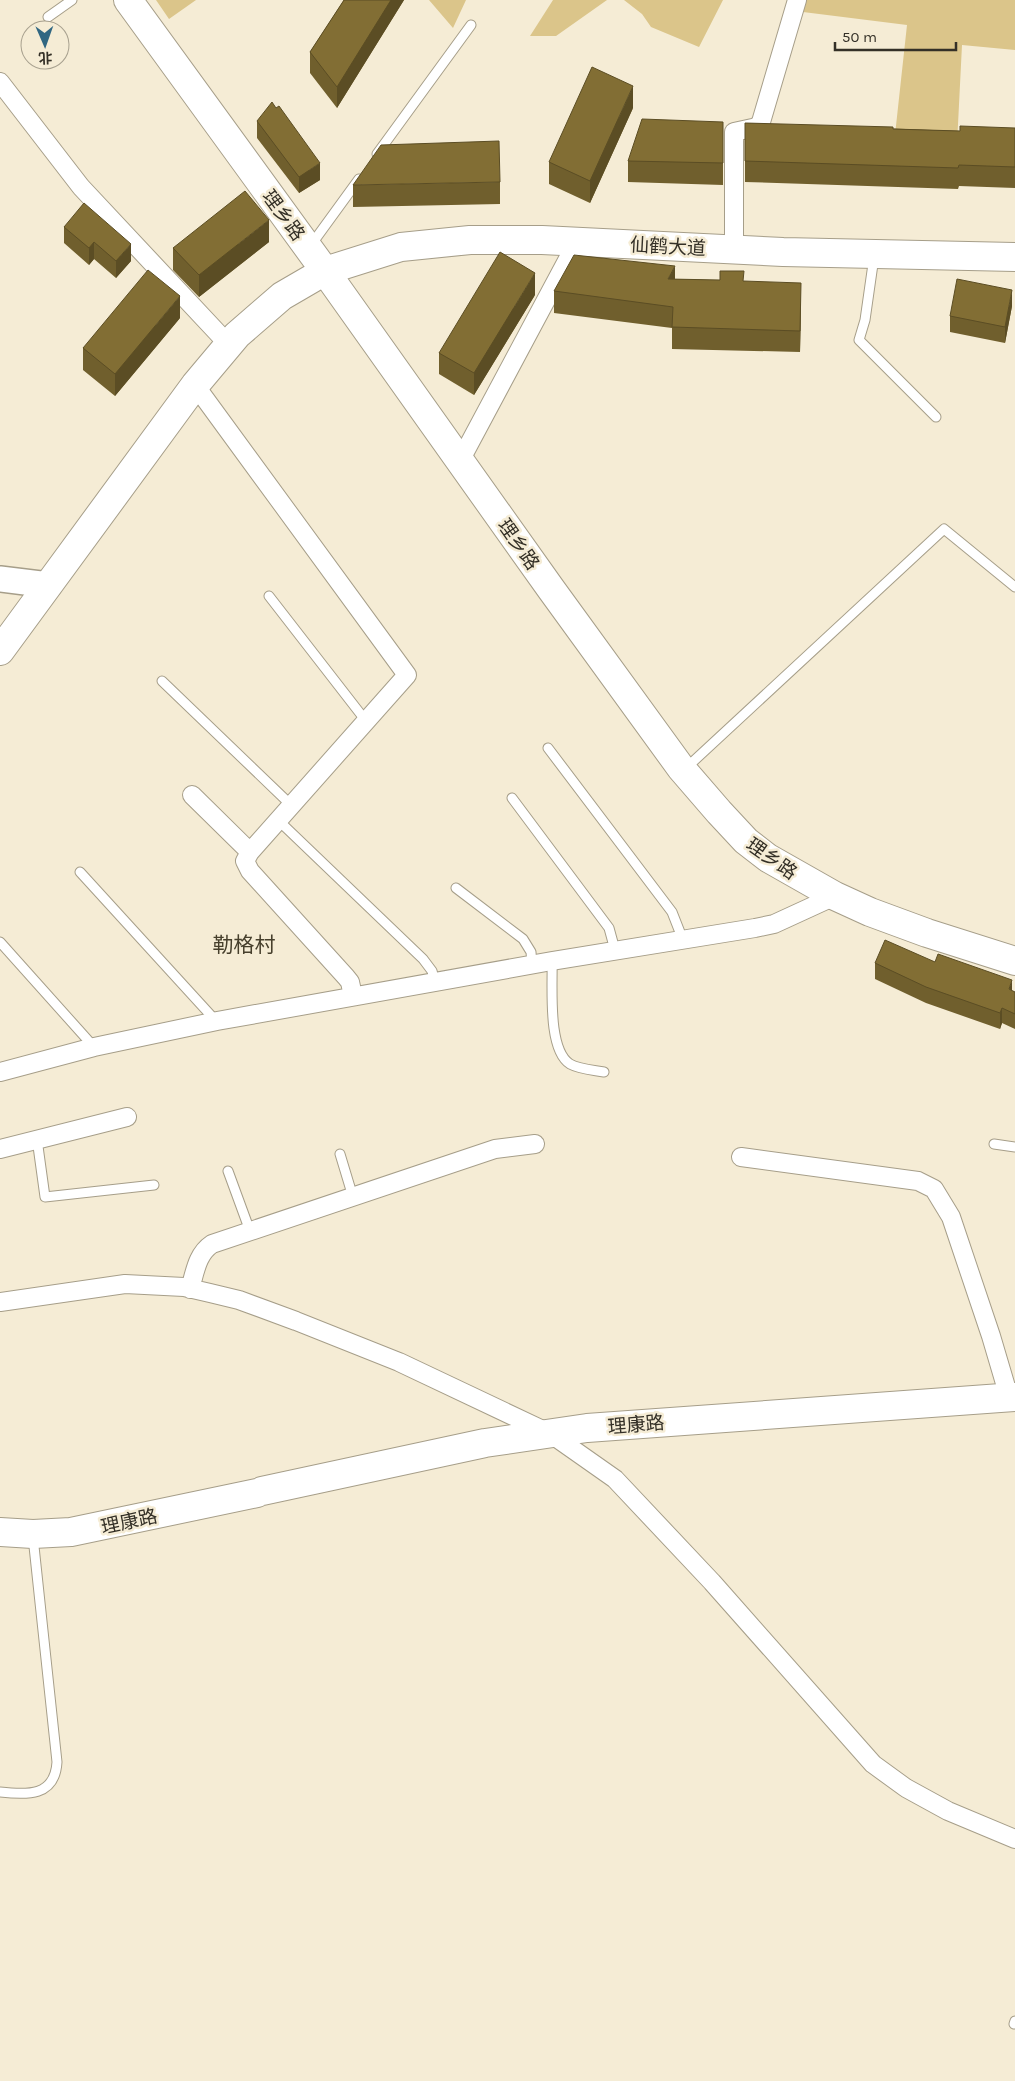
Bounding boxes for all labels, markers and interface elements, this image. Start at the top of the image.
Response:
north arrow [20,20,70,70]
scale bar [835,20,956,52]
text: 50 m [842,28,877,46]
text: 北 [38,49,53,66]
street label: 理乡路 [258,186,309,245]
street label: 仙鹤大道 [629,234,706,260]
street label: 理乡路 [493,515,544,574]
street label: 理乡路 [742,833,801,884]
district label: 勒格村 [213,933,276,957]
street label: 理康路 [607,1412,665,1438]
street label: 理康路 [99,1505,159,1539]

